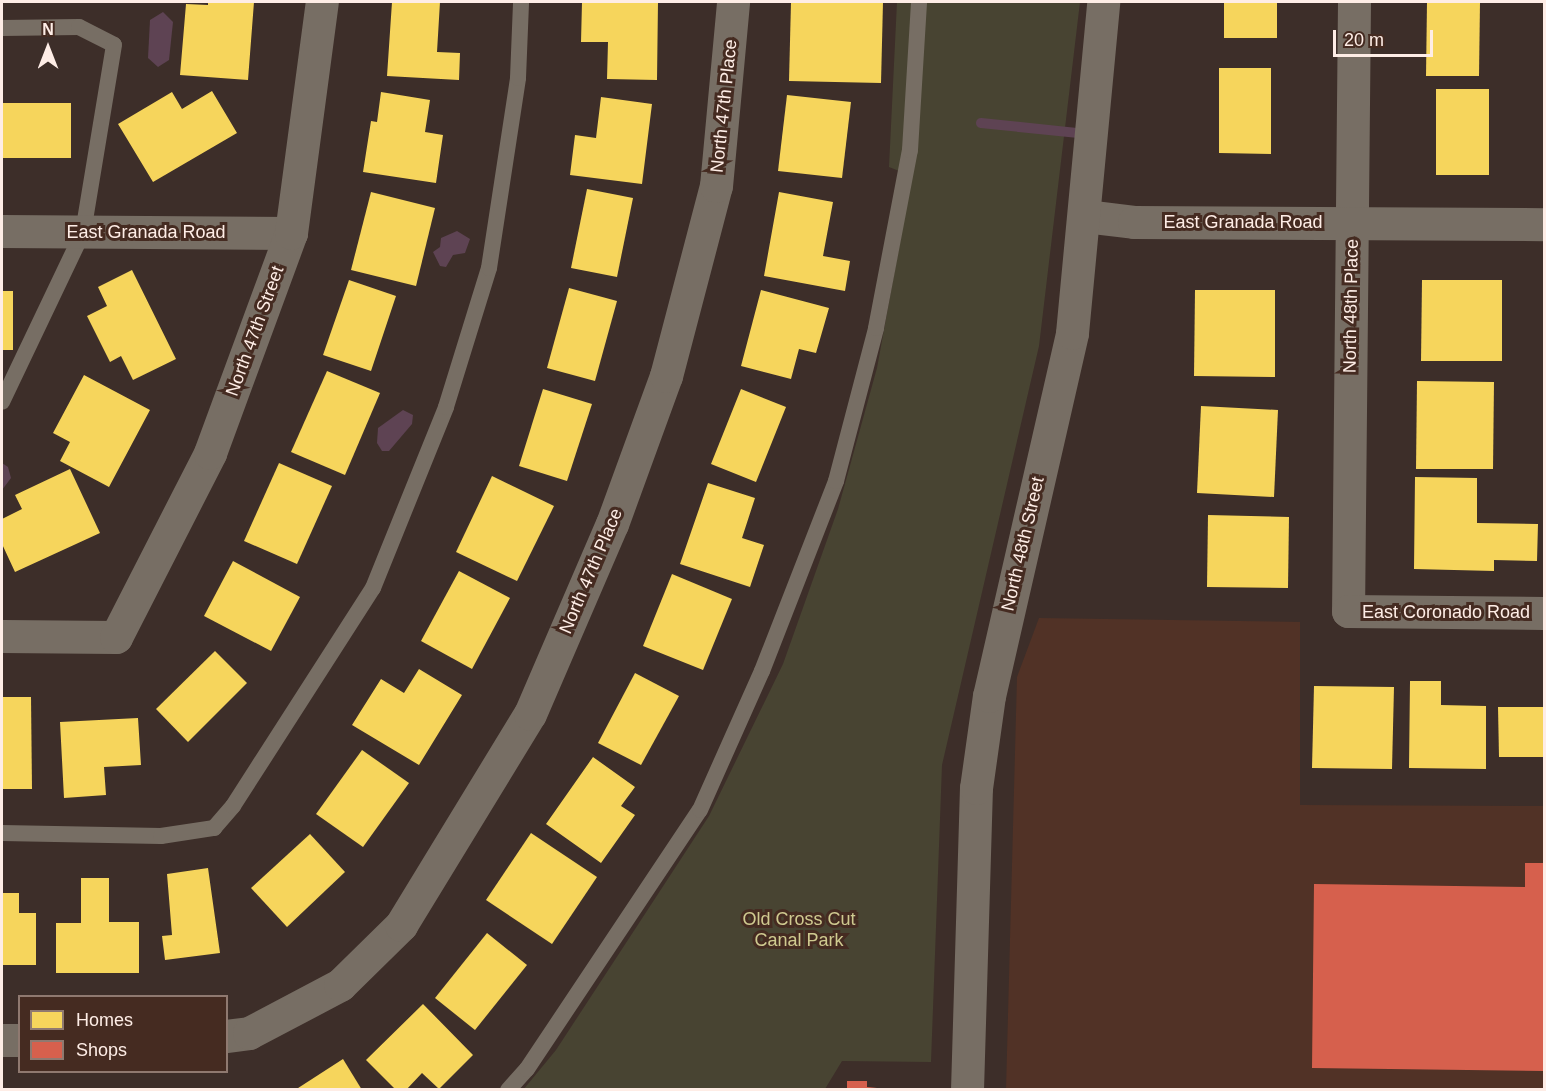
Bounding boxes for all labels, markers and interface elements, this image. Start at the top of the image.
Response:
north arrow [18,18,78,78]
scale bar [1336,18,1436,56]
text: N [42,21,54,38]
text: 20 m [1344,30,1384,50]
street label: North 47th Place [706,38,742,174]
street label: East Granada Road [1163,211,1323,233]
street label: East Granada Road [66,221,226,243]
street label: North 48th Place [1339,239,1363,373]
street label: North 47th Street [221,263,289,399]
street label: North 48th Street [997,475,1049,613]
street label: North 47th Place [555,505,627,637]
street label: East Coronado Road [1362,601,1530,623]
park label: Old Cross Cut Canal Park [742,909,856,952]
legend [18,995,228,1073]
text: Homes [76,1010,133,1030]
text: Shops [76,1040,127,1060]

